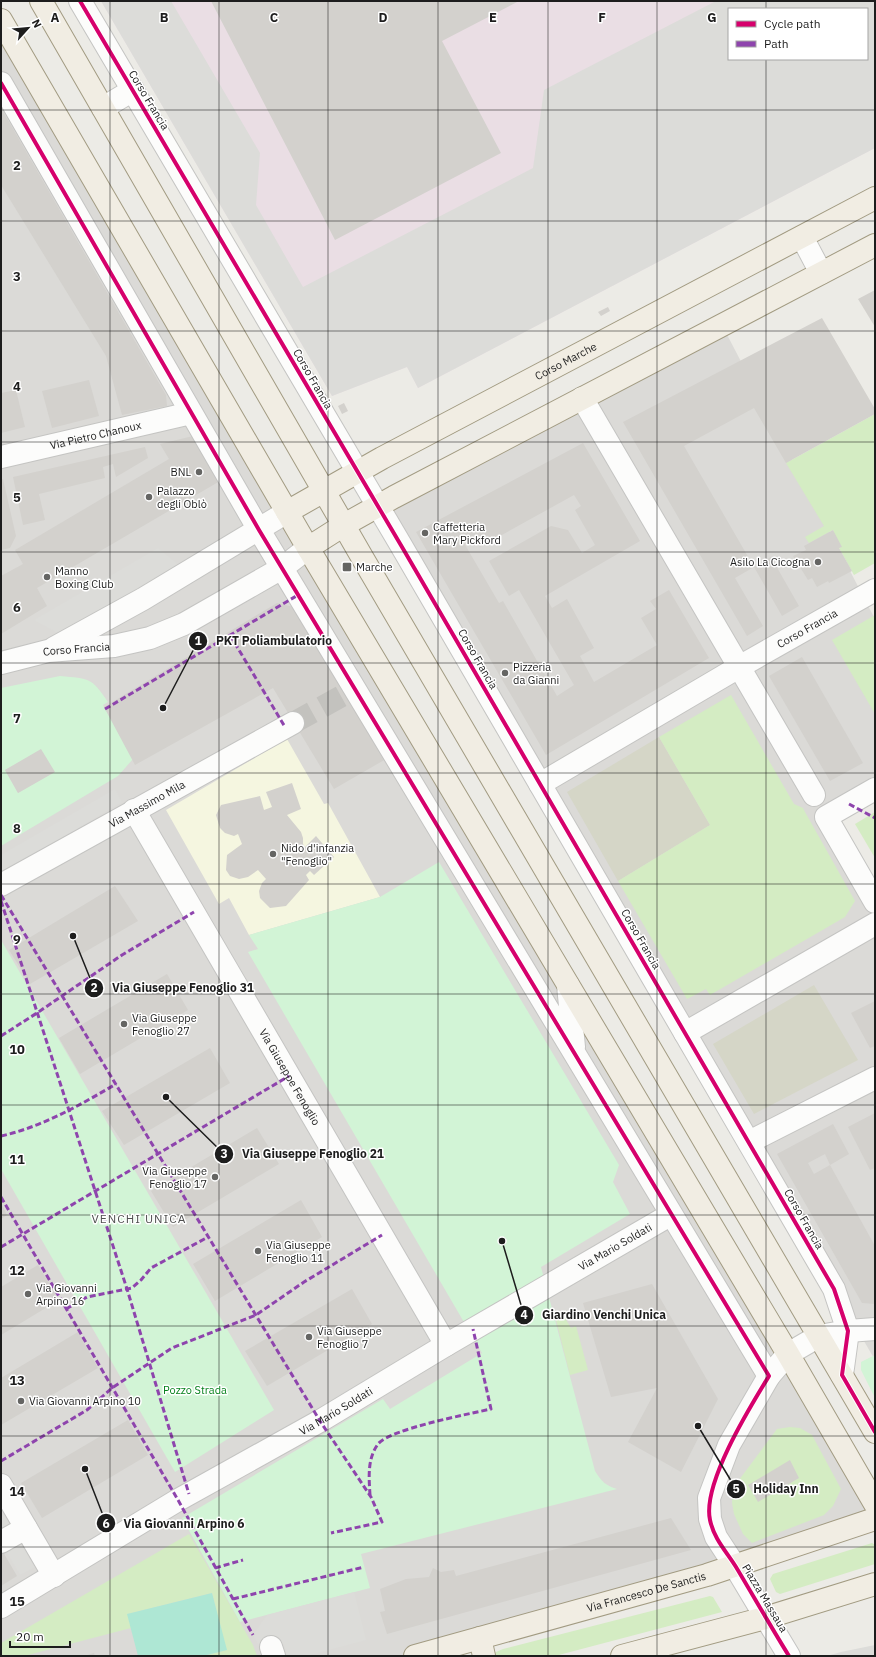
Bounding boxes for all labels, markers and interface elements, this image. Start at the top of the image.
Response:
north arrow [8,8,48,48]
legend [728,8,868,60]
text: A [51,9,60,26]
text: B [160,9,169,26]
text: C [270,9,279,26]
text: D [378,9,388,26]
text: E [489,9,497,26]
text: F [598,9,606,26]
text: G [707,9,717,26]
text: Cycle path [764,16,821,31]
text: N [29,17,45,30]
text: Path [764,36,789,51]
street label: Corso Francia [126,68,172,133]
text: 2 [13,157,21,174]
text: 3 [13,268,21,285]
street label: Corso Marche [532,339,599,383]
street label: Corso Francia [290,346,336,412]
text: 4 [13,378,21,395]
street label: Via Pietro Chanoux [48,418,143,452]
place label: BNL [171,465,191,479]
marker: BNL [194,467,204,477]
place label: Palazzo degli Oblò [157,484,207,511]
text: 5 [13,489,21,506]
marker: Palazzo degli Oblò [144,492,154,502]
place label: Caffetteria Mary Pickford [433,520,501,547]
marker: Caffetteria Mary Pickford [420,528,430,538]
place label: Asilo La Cicogna [730,555,810,569]
marker: Asilo La Cicogna [813,557,823,567]
place label: Marche [356,560,393,574]
marker: Marche [341,561,353,573]
place label: Manno Boxing Club [55,564,114,591]
marker: Manno Boxing Club [42,572,52,582]
text: 6 [13,599,21,616]
street label: Corso Francia [774,606,840,651]
street label: Corso Francia [455,626,501,692]
callout: PKT Poliambulatorio [188,629,340,653]
text: 1 [194,633,202,648]
text: PKT Poliambulatorio [216,633,332,648]
street label: Corso Francia [41,639,111,659]
place label: Pizzeria da Gianni [513,660,559,687]
marker: Pizzeria da Gianni [500,668,510,678]
text: 7 [13,710,21,727]
street label: Via Massimo Mila [106,777,188,831]
text: 8 [13,820,21,837]
place label: Nido d'infanzia "Fenoglio" [281,841,354,868]
marker: Nido d'infanzia "Fenoglio" [268,849,278,859]
street label: Corso Francia [618,906,664,972]
text: 9 [13,931,21,948]
callout: Via Giuseppe Fenoglio 31 [84,976,262,1000]
text: 2 [90,980,98,995]
text: Via Giuseppe Fenoglio 31 [112,980,254,995]
place label: Via Giuseppe Fenoglio 27 [132,1011,197,1038]
marker: Via Giuseppe Fenoglio 27 [119,1019,129,1029]
street label: Via Giuseppe Fenoglio [256,1026,323,1128]
text: 10 [9,1041,25,1058]
callout: Via Giuseppe Fenoglio 21 [214,1142,392,1166]
text: 3 [220,1146,228,1161]
text: Via Giuseppe Fenoglio 21 [242,1146,384,1161]
text: 11 [9,1151,25,1168]
place label: Via Giuseppe Fenoglio 17 [142,1164,207,1191]
marker: Via Giuseppe Fenoglio 17 [210,1172,220,1182]
street label: Corso Francia [781,1186,827,1252]
district label: VENCHI UNICA [92,1211,186,1226]
street label: Via Mario Soldati [576,1220,654,1274]
place label: Via Giuseppe Fenoglio 11 [266,1238,331,1265]
marker: Via Giuseppe Fenoglio 11 [253,1246,263,1256]
text: 12 [9,1262,25,1279]
place label: Via Giovanni Arpino 16 [36,1281,97,1308]
marker: Via Giovanni Arpino 16 [23,1289,33,1299]
callout: Giardino Venchi Unica [514,1303,674,1327]
text: 4 [520,1307,528,1322]
text: Giardino Venchi Unica [542,1307,666,1322]
place label: Via Giuseppe Fenoglio 7 [317,1324,382,1351]
marker: Via Giuseppe Fenoglio 7 [304,1332,314,1342]
text: 13 [9,1372,25,1389]
park label: Pozzo Strada [163,1383,227,1397]
street label: Via Mario Soldati [297,1384,375,1438]
place label: Via Giovanni Arpino 10 [29,1394,141,1408]
marker: Via Giovanni Arpino 10 [16,1396,26,1406]
callout: Holiday Inn [726,1477,827,1501]
text: 5 [732,1481,740,1496]
text: Holiday Inn [753,1481,819,1496]
text: 14 [9,1483,25,1500]
callout: Via Giovanni Arpino 6 [96,1511,253,1535]
text: 6 [102,1516,110,1531]
text: Via Giovanni Arpino 6 [123,1516,245,1531]
street label: Piazza Massaua [739,1561,791,1635]
street label: Via Francesco De Sanctis [585,1569,708,1615]
text: 15 [9,1593,25,1610]
scale bar [10,1623,70,1649]
text: 20 m [16,1629,44,1644]

